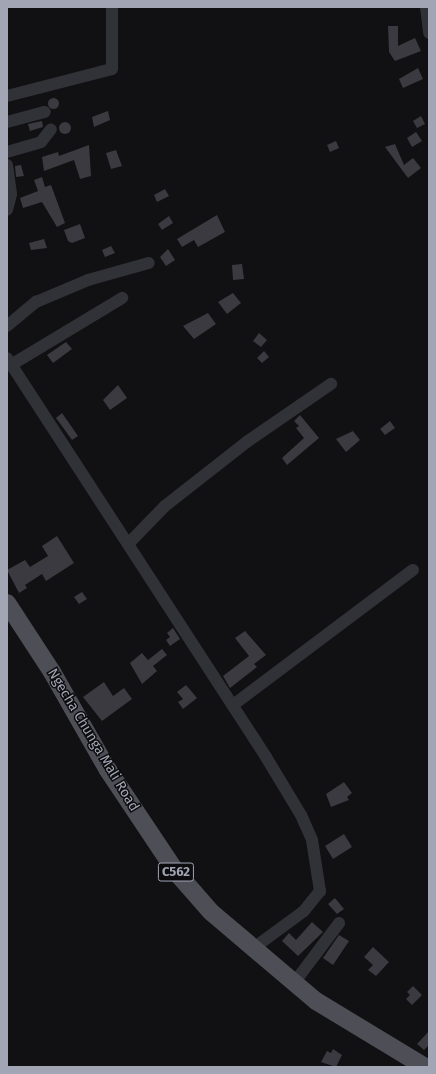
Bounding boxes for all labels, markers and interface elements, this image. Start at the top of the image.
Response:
street label: Ngecha Chunga Mali Road [44,666,142,814]
road number: C562 [157,861,195,883]

